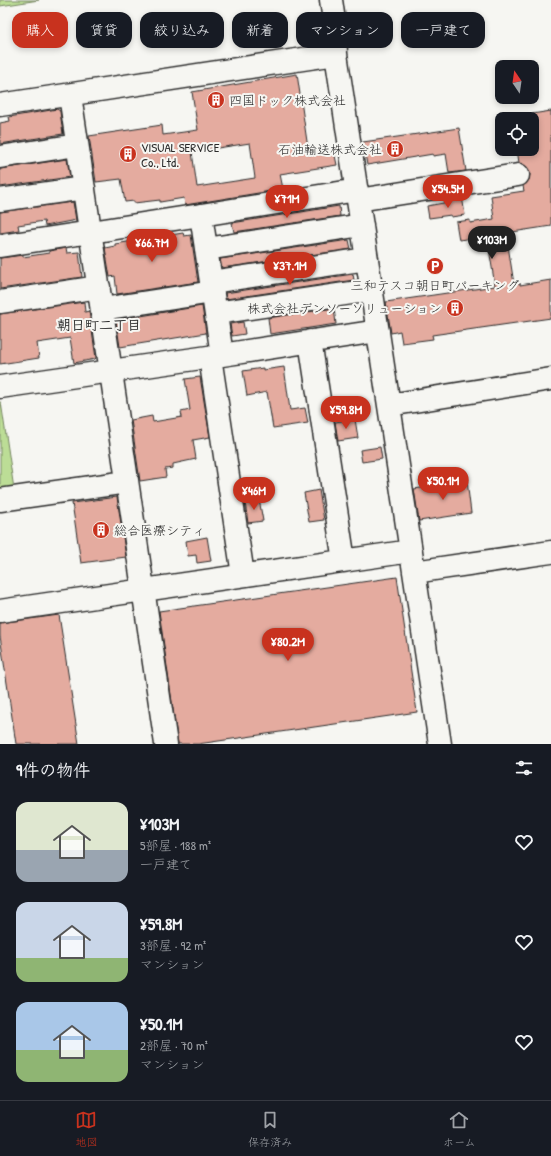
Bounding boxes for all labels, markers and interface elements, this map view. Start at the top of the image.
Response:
chip: 購入 [12,12,68,48]
chip: 賃貸 [76,12,132,48]
chip: 絞り込み [140,12,224,48]
chip: 新着 [232,12,288,48]
chip: マンション [296,12,393,48]
chip: 一戸建て [401,12,485,48]
north arrow [495,60,539,104]
map controls [495,60,539,156]
building icon: 四国ドック株式会社 [206,90,226,110]
place label: 四国ドック株式会社 [229,91,346,109]
button: locate [495,112,539,156]
place label: VISUAL SERVICE Co., Ltd. [141,138,220,171]
building icon: 石油輸送株式会社 [385,139,405,159]
place label: 石油輸送株式会社 [278,140,382,158]
building icon: VISUAL SERVICE Co., Ltd. [118,144,138,164]
pin: ¥54.5M [415,175,481,209]
text: ¥54.5M [432,179,464,197]
pin: ¥71M [263,185,311,219]
text: ¥71M [275,189,299,207]
pin: ¥103M [464,226,520,260]
pin: ¥66.7M [119,229,185,263]
text: ¥103M [477,230,507,248]
text: ¥66.7M [135,233,169,251]
pin: ¥37.1M [257,252,323,286]
text: ¥37.1M [273,256,307,274]
parking icon: 三和テスコ朝日町パーキング [425,256,445,276]
place label: 三和テスコ朝日町パーキング [350,276,520,294]
building icon: 株式会社デンソーソリューション [445,298,465,318]
place label: 株式会社デンソーソリューション [247,299,442,317]
district label: 朝日町二丁目 [57,315,141,334]
pin: ¥59.8M [313,396,379,430]
text: ¥59.8M [330,400,362,418]
pin: ¥50.1M [410,467,476,501]
text: ¥50.1M [427,471,459,489]
pin: ¥46M [230,477,278,511]
text: ¥46M [242,481,266,499]
building icon: 総合医療シティ [91,520,111,540]
place label: 総合医療シティ [114,521,205,539]
pin: ¥80.2M [255,628,321,662]
text: ¥80.2M [271,632,305,650]
icon: filters [513,757,535,779]
text: 9件の物件 [16,758,90,781]
text: ¥103M [140,812,179,835]
icon: home [48,818,96,866]
icon: heart [513,831,535,853]
text: 5部屋 · 188 m² [140,836,211,854]
text: 一戸建て [140,855,192,873]
text: ¥59.8M [140,912,182,935]
icon: home [48,918,96,966]
icon: heart [513,931,535,953]
text: 3部屋 · 92 m² [140,936,206,954]
text: マンション [140,955,204,973]
text: ¥50.1M [140,1012,183,1035]
icon: home [48,1018,96,1066]
icon: heart [513,1031,535,1053]
text: 2部屋 · 70 m² [140,1036,208,1054]
text: マンション [140,1055,204,1073]
tab: 地図 [75,1109,97,1149]
tab: 保存済み [248,1109,292,1149]
tab: ホーム [443,1109,476,1149]

